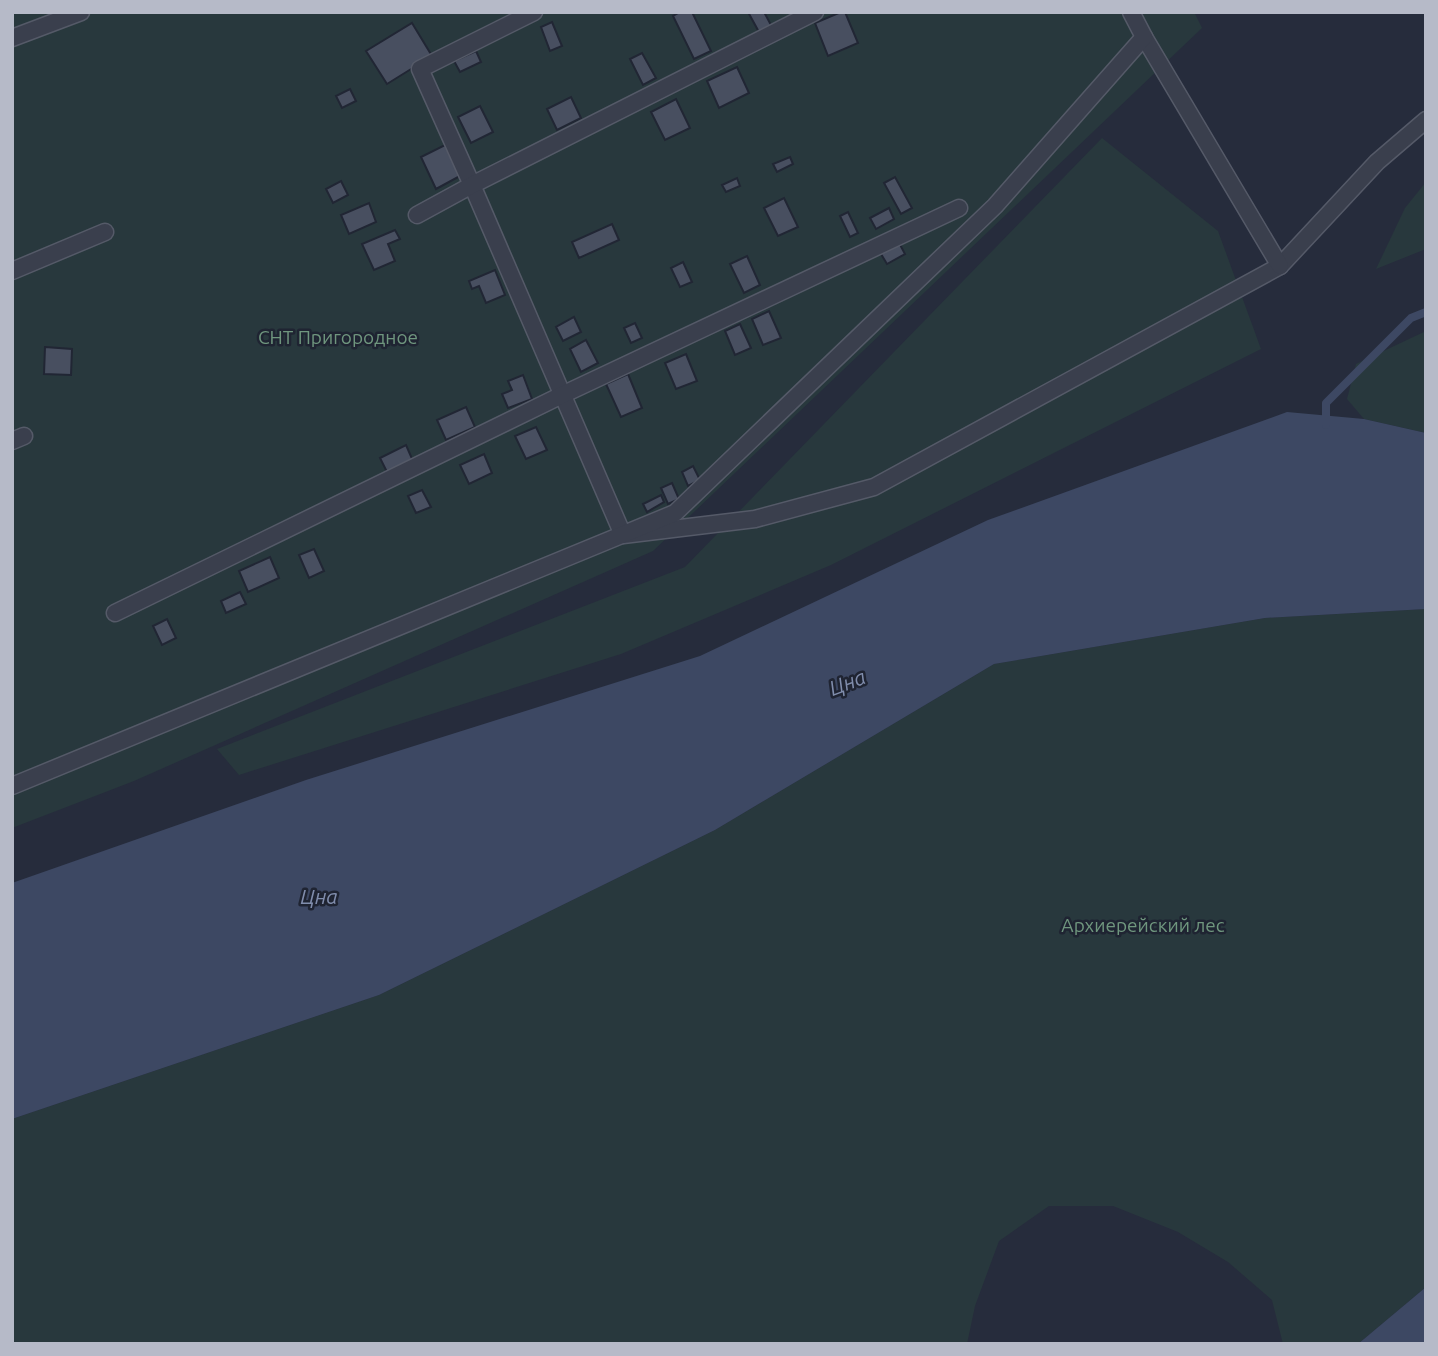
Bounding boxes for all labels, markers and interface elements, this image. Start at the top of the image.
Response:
park label: СНТ Пригородное [258,326,418,348]
water label: Цна [825,664,869,700]
water label: Цна [300,884,338,908]
park label: Архиерейский лес [1061,914,1225,936]

